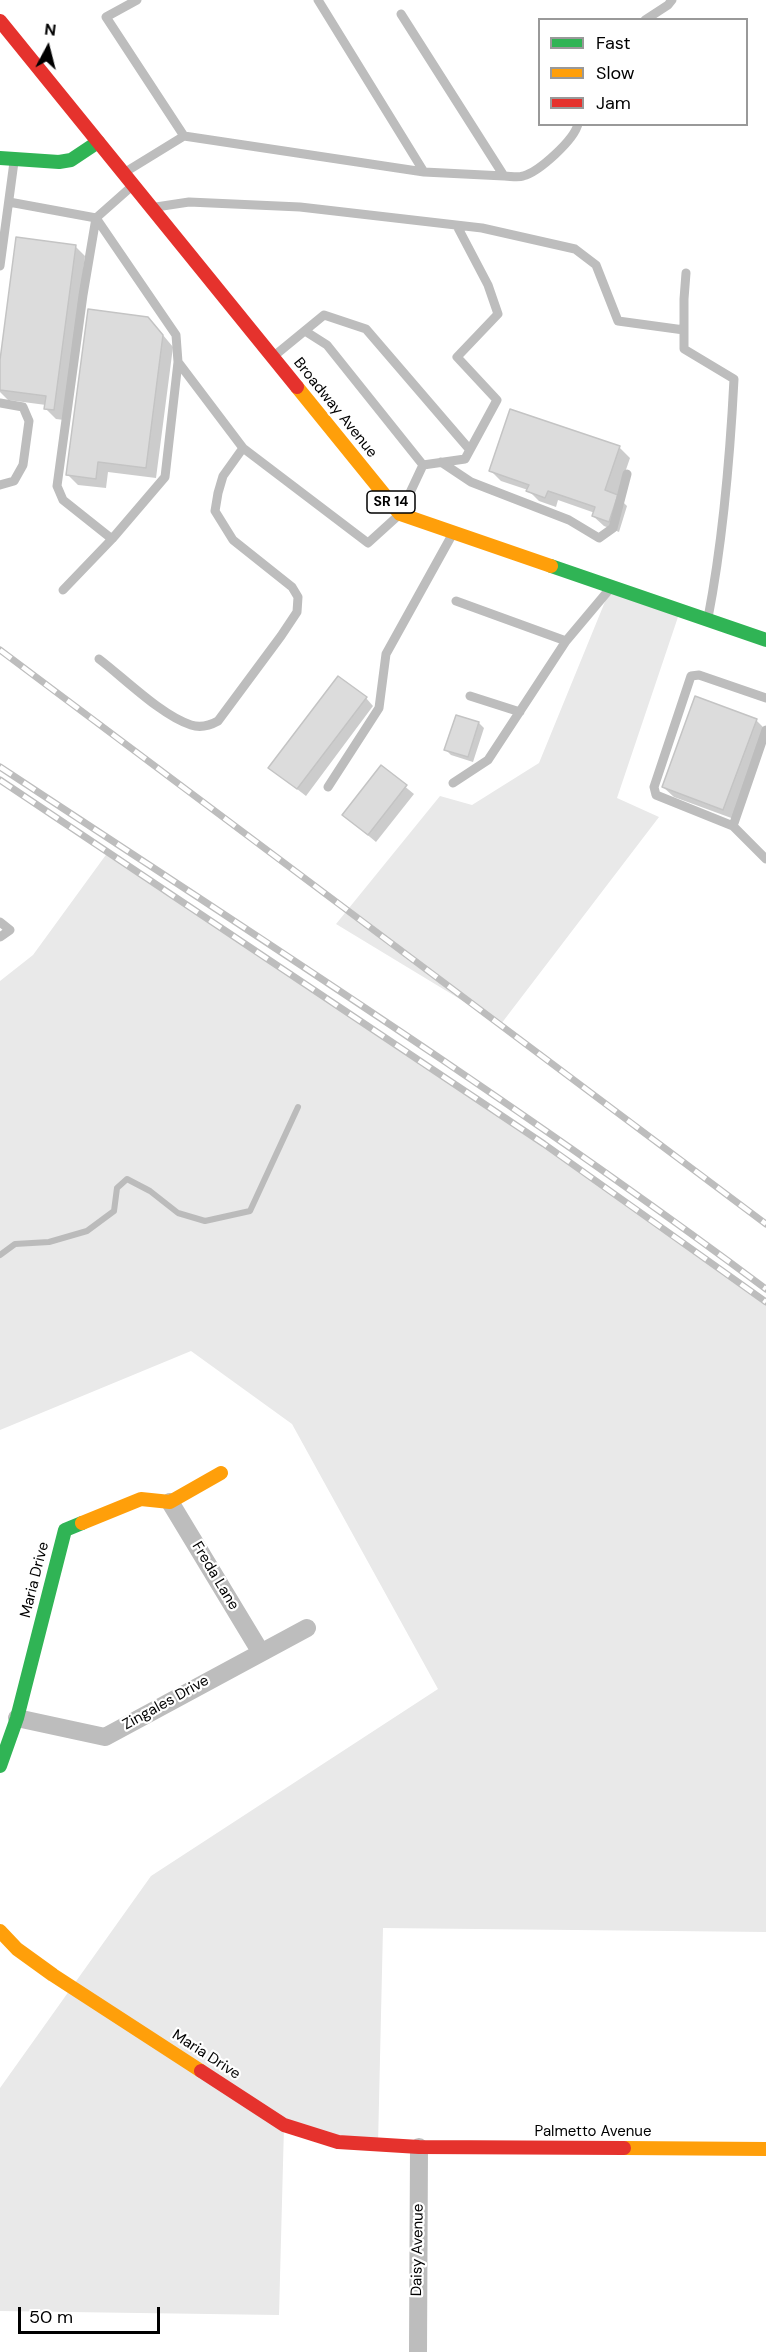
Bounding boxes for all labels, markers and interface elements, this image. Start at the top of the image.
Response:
north arrow [18,18,78,78]
legend [538,18,748,126]
text: N [43,19,57,41]
text: Fast [596,31,631,55]
text: Slow [596,61,635,85]
text: Jam [596,91,631,115]
street label: Broadway Avenue [289,354,381,462]
road number: SR 14 [367,491,415,513]
street label: Freda Lane [188,1539,242,1613]
street label: Maria Drive [17,1540,53,1620]
street label: Zingales Drive [120,1672,212,1734]
street label: Maria Drive [169,2026,243,2084]
street label: Palmetto Avenue [535,2123,651,2141]
street label: Daisy Avenue [408,2204,428,2296]
scale bar [21,2295,164,2333]
text: 50 m [29,2305,73,2329]

